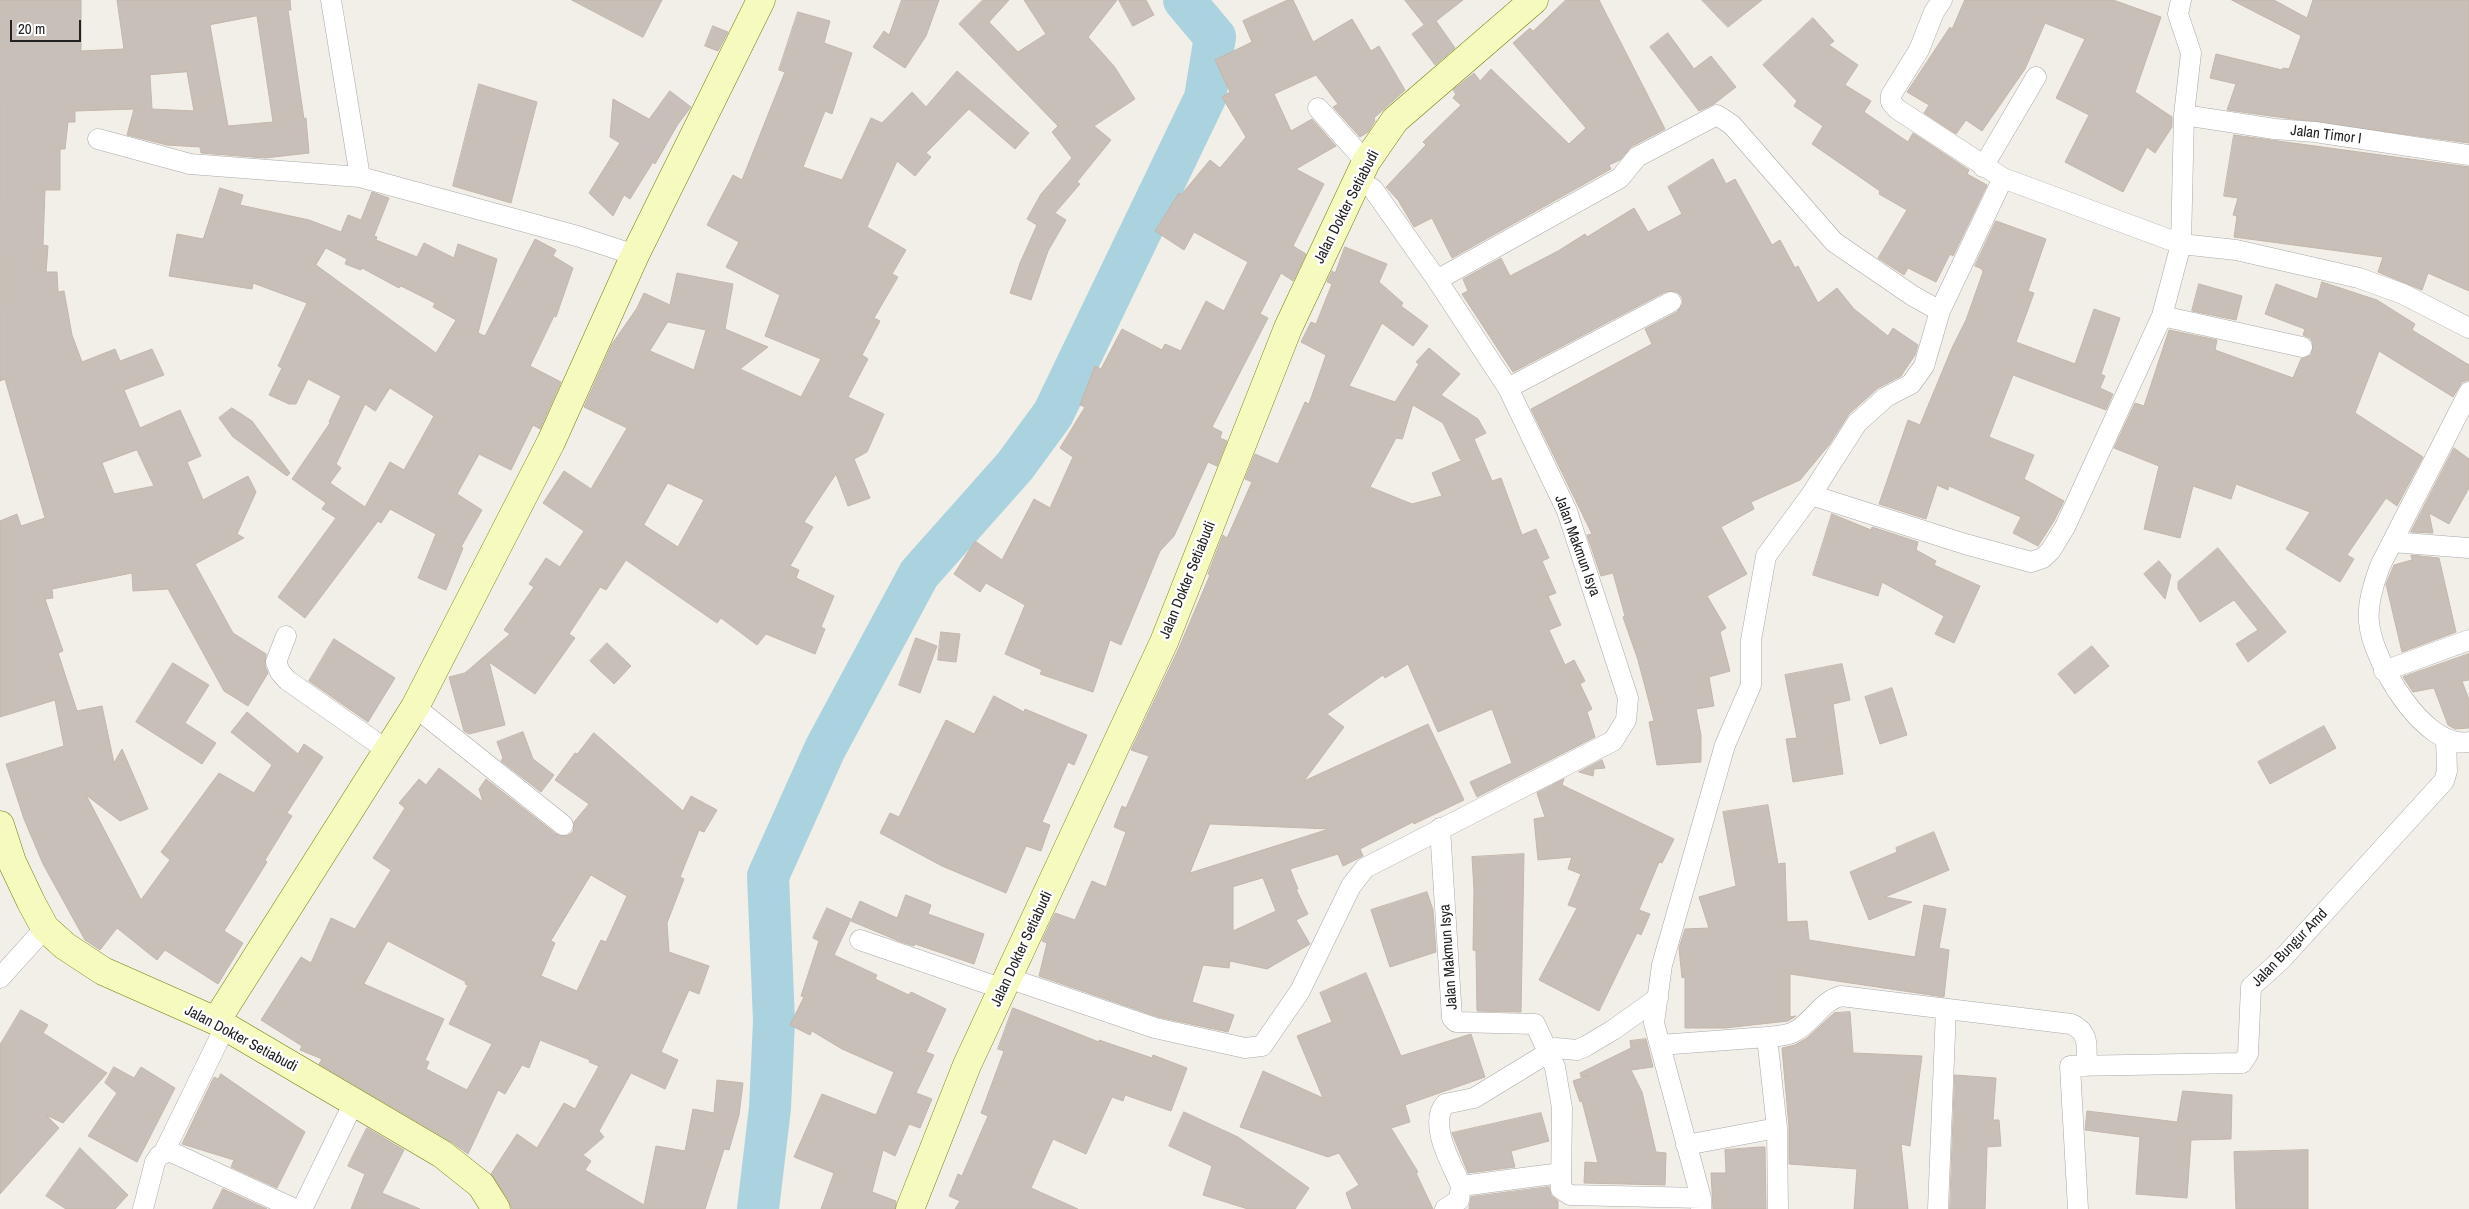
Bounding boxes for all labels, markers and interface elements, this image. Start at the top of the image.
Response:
scale bar [12,10,84,42]
text: 20 m [18,18,45,39]
street label: Jalan Timor I [2289,122,2363,148]
street label: Jalan Dokter Setiabudi [1311,147,1383,267]
street label: Jalan Makmun Isya [1550,493,1604,599]
street label: Jalan Dokter Setiabudi [1156,519,1220,641]
street label: Jalan Dokter Setiabudi [987,888,1057,1010]
street label: Jalan Makmun Isya [1436,904,1462,1010]
street label: Jalan Bungur Amd [2248,905,2332,991]
street label: Jalan Dokter Setiabudi [182,1002,300,1076]

